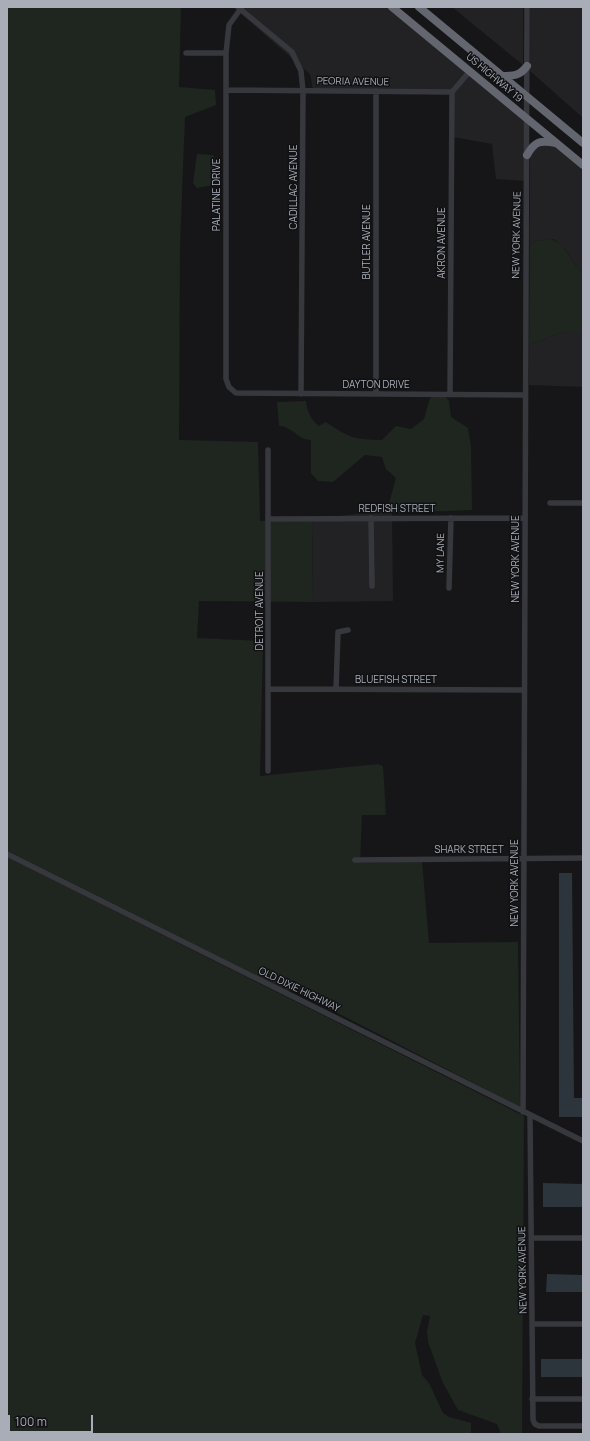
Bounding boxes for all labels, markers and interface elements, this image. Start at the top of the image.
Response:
street label: US HIGHWAY 19 [463,51,525,105]
street label: PEORIA AVENUE [317,75,389,89]
street label: CADILLAC AVENUE [288,145,300,229]
street label: PALATINE DRIVE [211,159,223,231]
street label: NEW YORK AVENUE [510,191,524,279]
street label: BUTLER AVENUE [361,204,373,280]
street label: AKRON AVENUE [436,207,448,279]
street label: DAYTON DRIVE [342,379,410,391]
street label: REDFISH STREET [359,503,435,515]
street label: NEW YORK AVENUE [510,515,522,603]
street label: MY LANE [435,533,447,573]
street label: DETROIT AVENUE [254,571,266,651]
street label: BLUEFISH STREET [355,674,437,686]
street label: NEW YORK AVENUE [509,839,521,927]
street label: SHARK STREET [434,844,504,856]
street label: OLD DIXIE HIGHWAY [256,965,342,1015]
street label: NEW YORK AVENUE [516,1226,530,1314]
scale bar [10,1407,95,1433]
text: 100 m [15,1413,47,1430]

